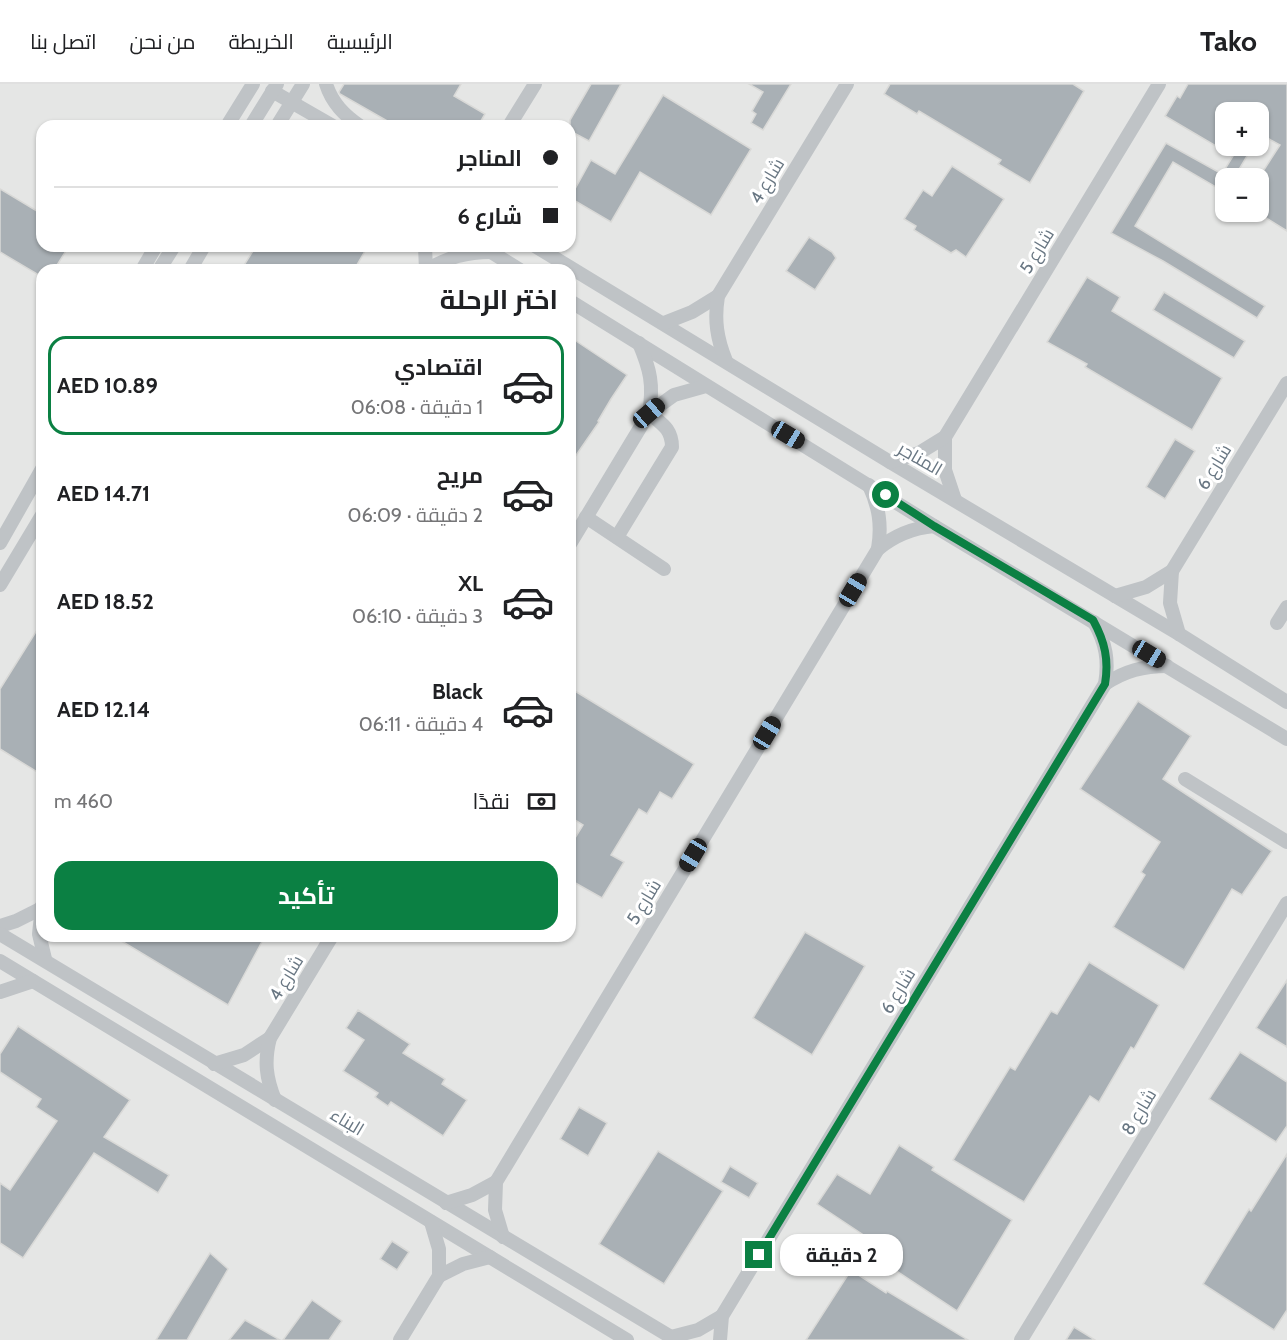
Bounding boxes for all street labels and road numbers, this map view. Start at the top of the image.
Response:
street label: شارع 4 [745,154,790,208]
street label: شارع 5 [1015,224,1060,278]
street label: المناجر [893,437,946,481]
street label: شارع 6 [1192,440,1237,494]
street label: شارع 5 [622,875,667,929]
street label: شارع 4 [264,951,309,1005]
street label: شارع 6 [876,964,921,1018]
street label: شارع 8 [1117,1085,1162,1140]
street label: البناء [326,1103,368,1141]

